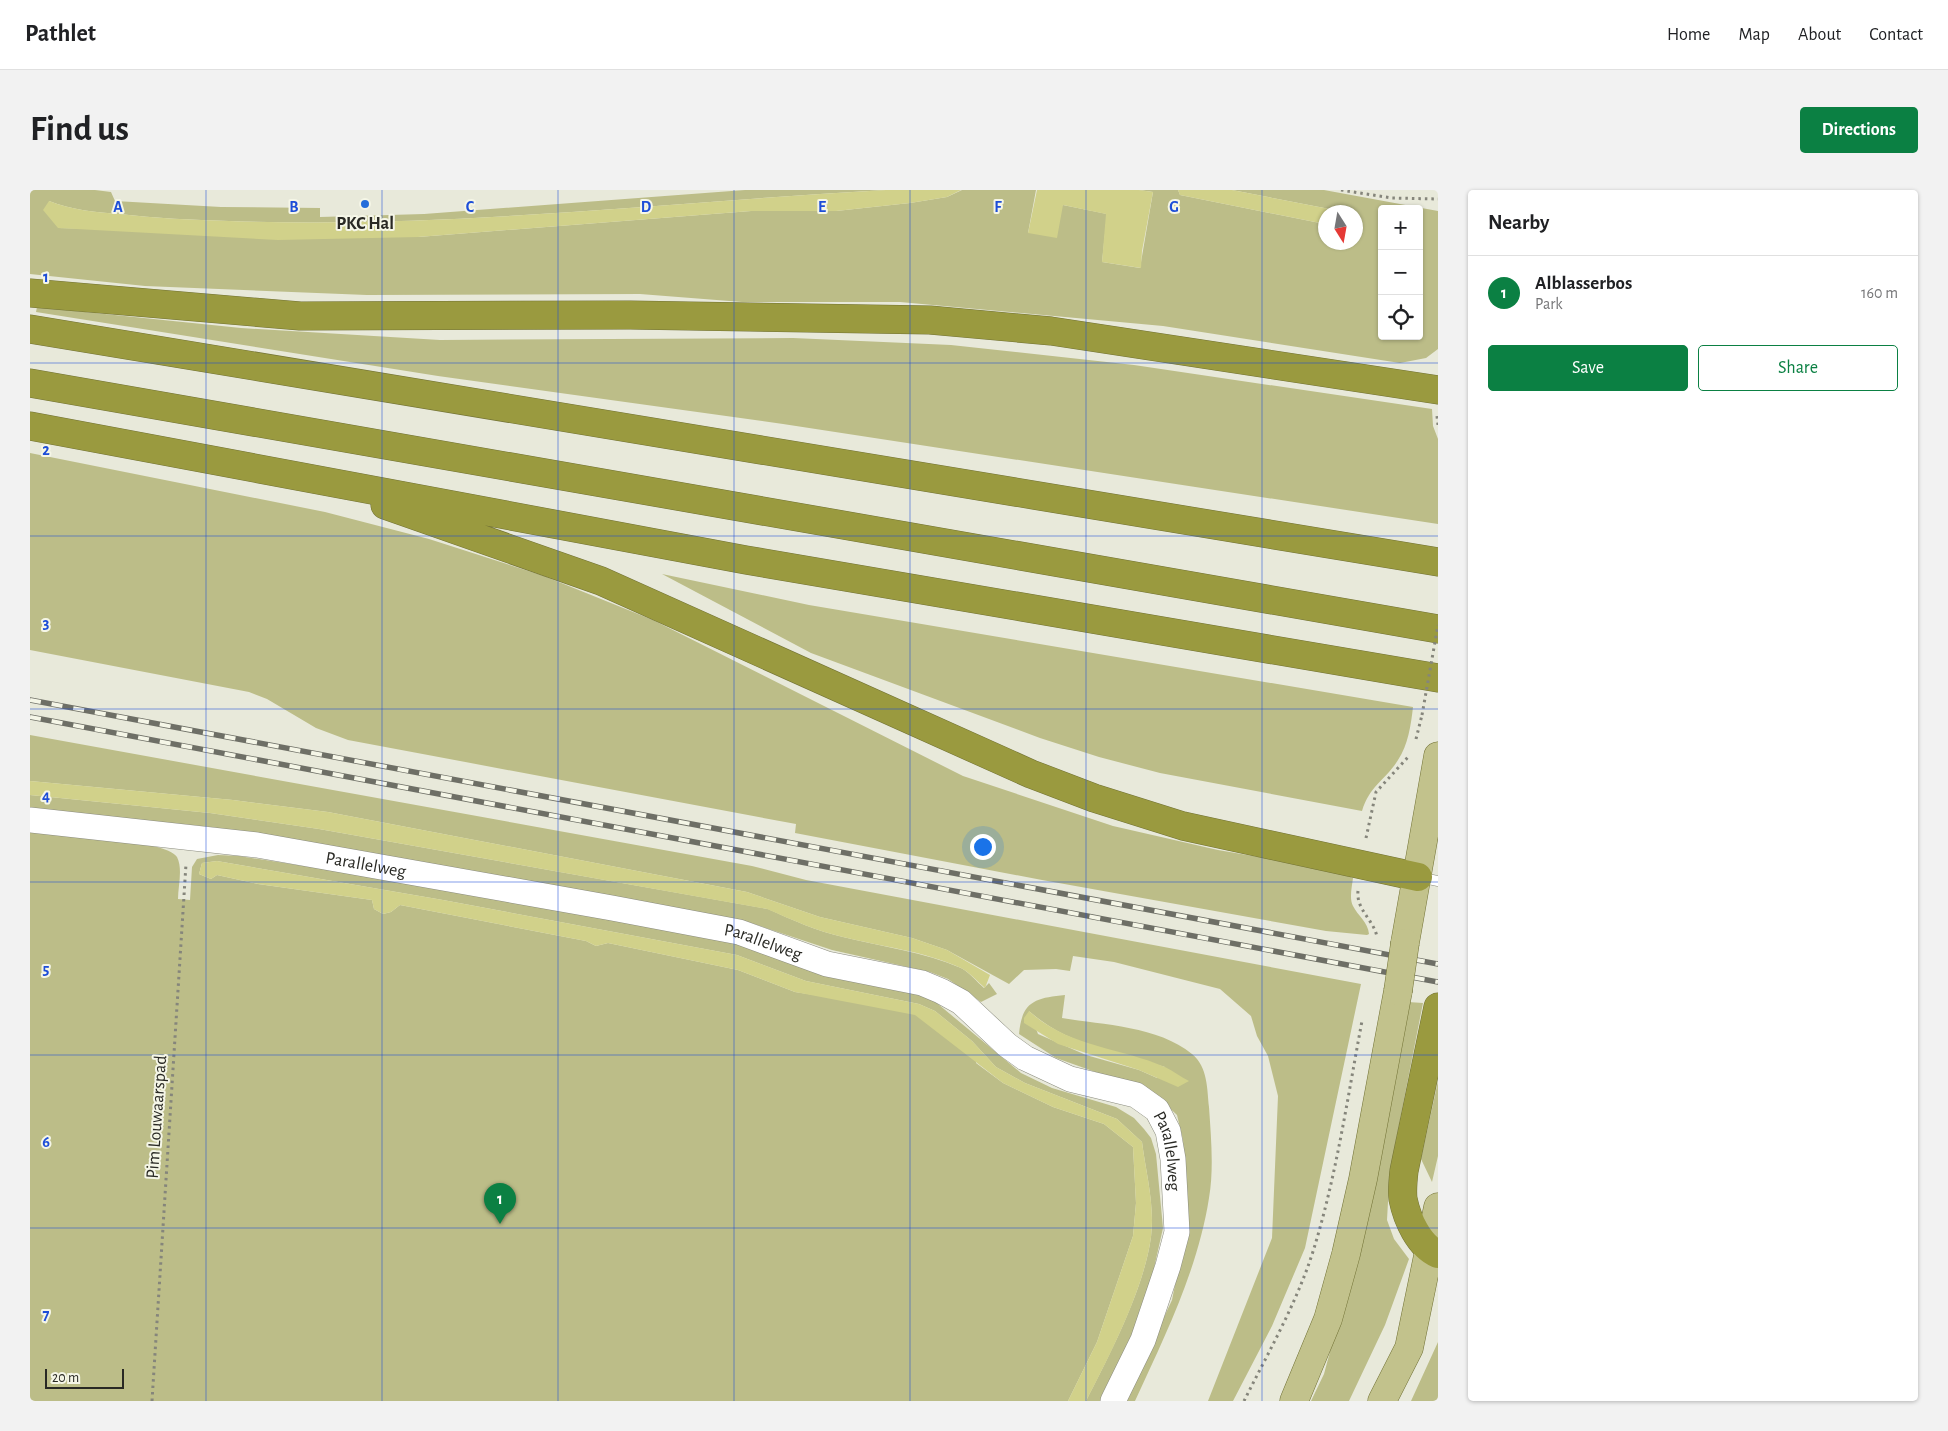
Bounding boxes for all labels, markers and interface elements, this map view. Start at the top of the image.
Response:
text: Pathlet [25,22,96,46]
text: Home [1667,26,1710,44]
text: Map [1738,26,1770,44]
text: About [1798,26,1841,44]
text: Contact [1869,26,1923,44]
button: Directions [1800,107,1918,153]
text: Find us [30,112,129,147]
marker: PKC Hal [359,198,371,210]
text: A [113,199,123,215]
text: B [289,199,299,215]
text: C [466,199,475,215]
text: D [641,199,652,215]
text: E [818,199,826,215]
text: F [994,199,1002,215]
text: G [1169,199,1179,215]
north arrow [1318,205,1363,250]
map controls [1378,205,1423,340]
button: + [1378,205,1423,250]
text: Nearby [1488,212,1549,233]
place label: PKC Hal [336,215,394,233]
button: − [1378,250,1423,295]
text: 1 [43,269,49,285]
text: Alblasserbos [1535,274,1632,293]
text: 1 [1501,285,1507,301]
text: 160 m [1861,285,1898,301]
button: locate [1378,295,1423,340]
text: Park [1535,296,1563,312]
button: Save [1488,345,1688,391]
button: Share [1698,345,1898,391]
text: 2 [42,442,50,458]
text: 3 [43,615,50,631]
text: 4 [42,788,50,804]
your location [970,834,996,860]
street label: Parallelweg [324,849,408,881]
street label: Parallelweg [723,921,804,964]
text: 5 [43,961,50,977]
street label: Pim Louwaarspad [144,1055,170,1179]
street label: Parallelweg [1149,1109,1183,1192]
text: 6 [42,1134,50,1150]
pin: 1 [484,1183,516,1224]
text: 7 [43,1307,50,1323]
scale bar [45,1366,124,1389]
text: 20 m [52,1371,79,1385]

